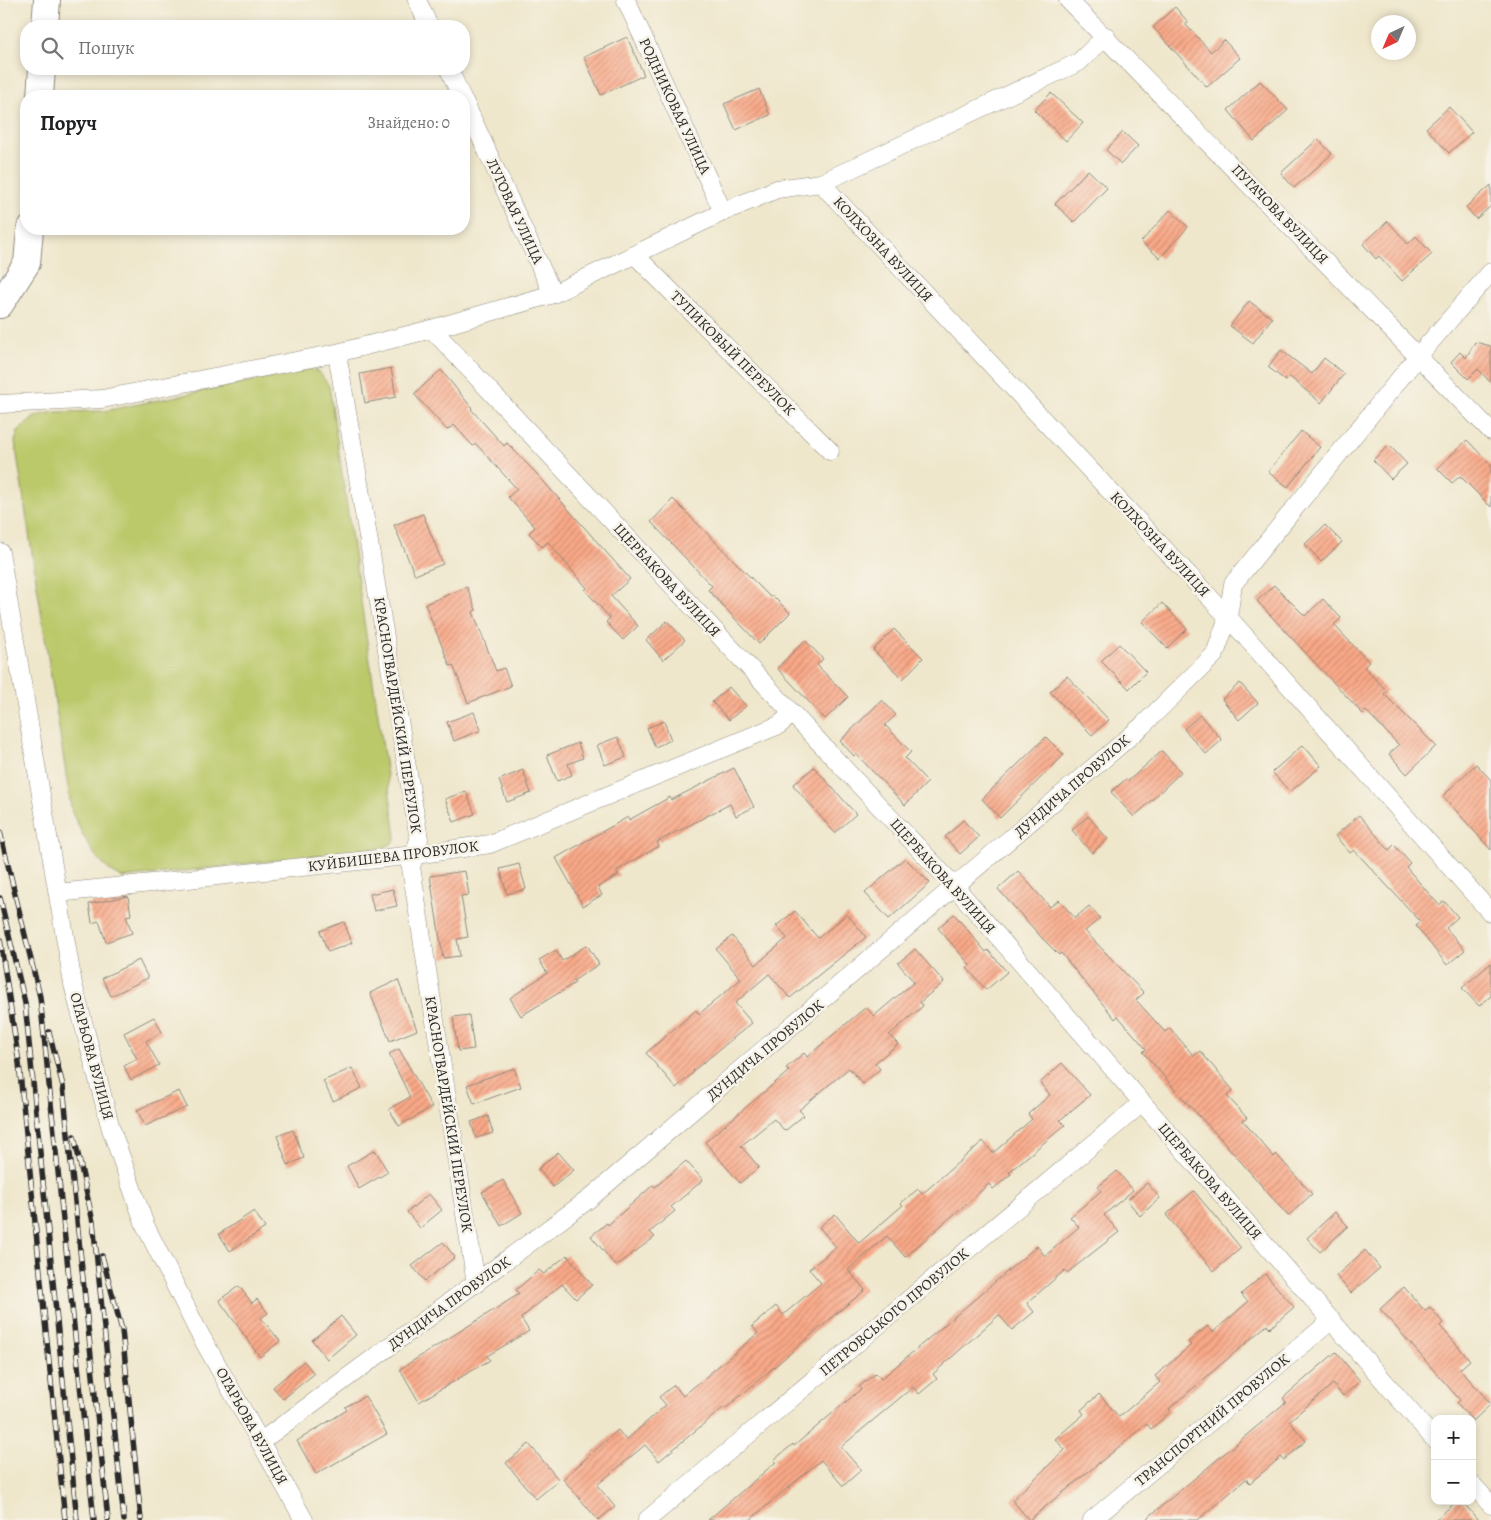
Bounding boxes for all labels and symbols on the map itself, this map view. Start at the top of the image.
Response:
north arrow [1371,15,1416,60]
street label: РОДНИКОВАЯ УЛИЦА [635,34,716,178]
street label: ЛУГОВАЯ УЛИЦА [482,155,548,267]
street label: ПУГАЧОВА ВУЛИЦЯ [1227,160,1333,268]
street label: КОЛХОЗНА ВУЛИЦЯ [829,192,937,306]
street label: ТУПИКОВЫЙ ПЕРЕУЛОК [666,286,800,420]
street label: КОЛХОЗНА ВУЛИЦЯ [1106,487,1214,601]
street label: ЩЕРБАКОВА ВУЛИЦЯ [609,519,725,641]
street label: КРАСНОГВАРДЕЙСКИЙ ПЕРЕУЛОК [369,595,427,835]
street label: ДУНДИЧА ПРОВУЛОК [1010,730,1134,842]
street label: ЩЕРБАКОВА ВУЛИЦЯ [886,814,1000,938]
street label: КУЙБИШЕВА ПРОВУЛОК [307,836,480,876]
street label: ОГАРЬОВА ВУЛИЦЯ [65,990,119,1122]
street label: КРАСНОГВАРДЕЙСКИЙ ПЕРЕУЛОК [420,994,478,1234]
street label: ДУНДИЧА ПРОВУЛОК [702,995,828,1105]
street label: ЩЕРБАКОВА ВУЛИЦЯ [1154,1118,1266,1244]
street label: ПЕТРОВСЬКОГО ПРОВУЛОК [815,1243,973,1380]
street label: ДУНДИЧА ПРОВУЛОК [384,1251,515,1354]
street label: ТРАНСПОРТНИЙ ПРОВУЛОК [1131,1349,1294,1491]
street label: ОГАРЬОВА ВУЛИЦЯ [211,1364,293,1488]

